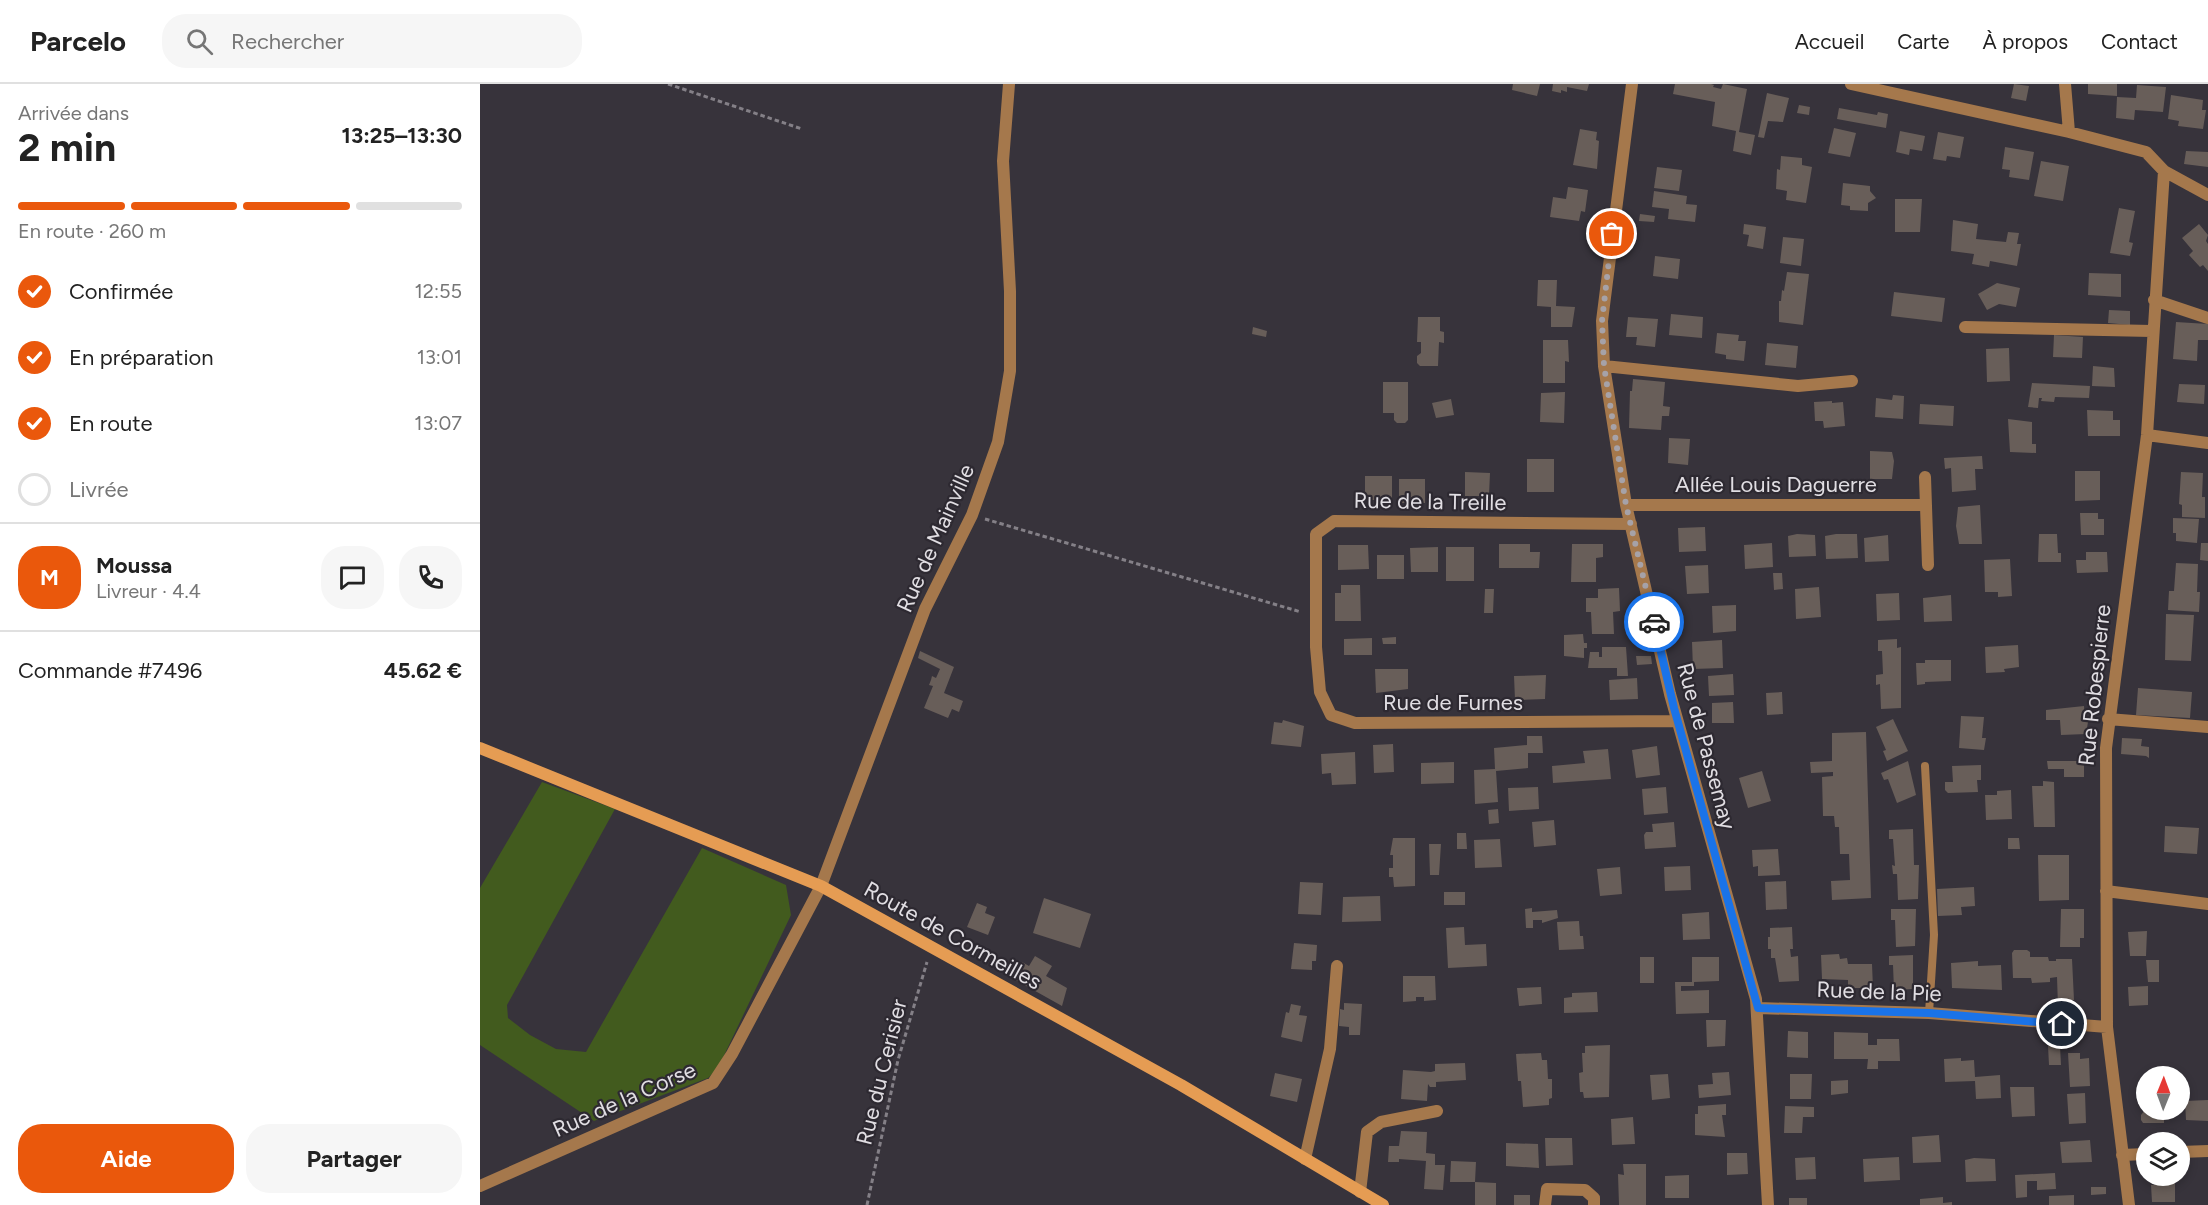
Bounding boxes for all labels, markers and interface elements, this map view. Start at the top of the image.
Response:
search box [162,14,582,68]
text: Parcelo [30,24,126,58]
icon: search [183,25,216,58]
text: Rechercher [231,28,344,55]
text: Accueil [1795,29,1864,54]
text: Carte [1897,29,1950,54]
text: À propos [1983,29,2068,54]
text: Contact [2101,29,2178,54]
text: Arrivée dans [18,101,129,125]
text: 13:25–13:30 [342,122,462,149]
text: 2 min [18,124,116,171]
pin [1586,208,1637,259]
icon: bag [1595,217,1628,250]
text: En route · 260 m [18,219,166,243]
icon: check [18,275,51,308]
text: Confirmée [69,278,173,305]
text: 12:55 [415,279,462,303]
icon: check [18,341,51,374]
text: En préparation [69,344,214,371]
text: 13:01 [417,345,462,369]
icon: check [18,407,51,440]
text: En route [69,410,152,437]
text: 13:07 [414,411,462,435]
street label: Rue de Mainville [891,460,980,616]
street label: Allée Louis Daguerre [1675,471,1877,498]
text: Livrée [69,476,128,503]
street label: Rue de la Treille [1353,487,1507,516]
button: chat [321,546,384,609]
button: phone [399,546,462,609]
text: Moussa [96,552,172,579]
text: M [40,564,59,591]
text: Livreur · 4.4 [96,579,201,603]
courier [1624,592,1684,652]
street label: Rue Robespierre [2073,603,2116,767]
icon: car [1638,606,1671,639]
text: Commande #7496 [18,657,202,684]
text: 45.62 € [384,657,462,684]
street label: Rue de Passemay [1671,660,1742,833]
street label: Rue de Furnes [1383,689,1523,716]
street label: Route de Cormeilles [859,875,1046,995]
street label: Rue de la Pie [1816,976,1942,1007]
street label: Rue du Cerisier [850,996,913,1148]
pin [2036,998,2087,1049]
icon: home [2045,1007,2078,1040]
street label: Rue de la Corse [549,1056,700,1143]
north arrow [2136,1066,2190,1120]
map controls [2136,1066,2190,1186]
button: Aide [18,1124,234,1193]
button: Partager [246,1124,462,1193]
button: layers [2136,1132,2190,1186]

